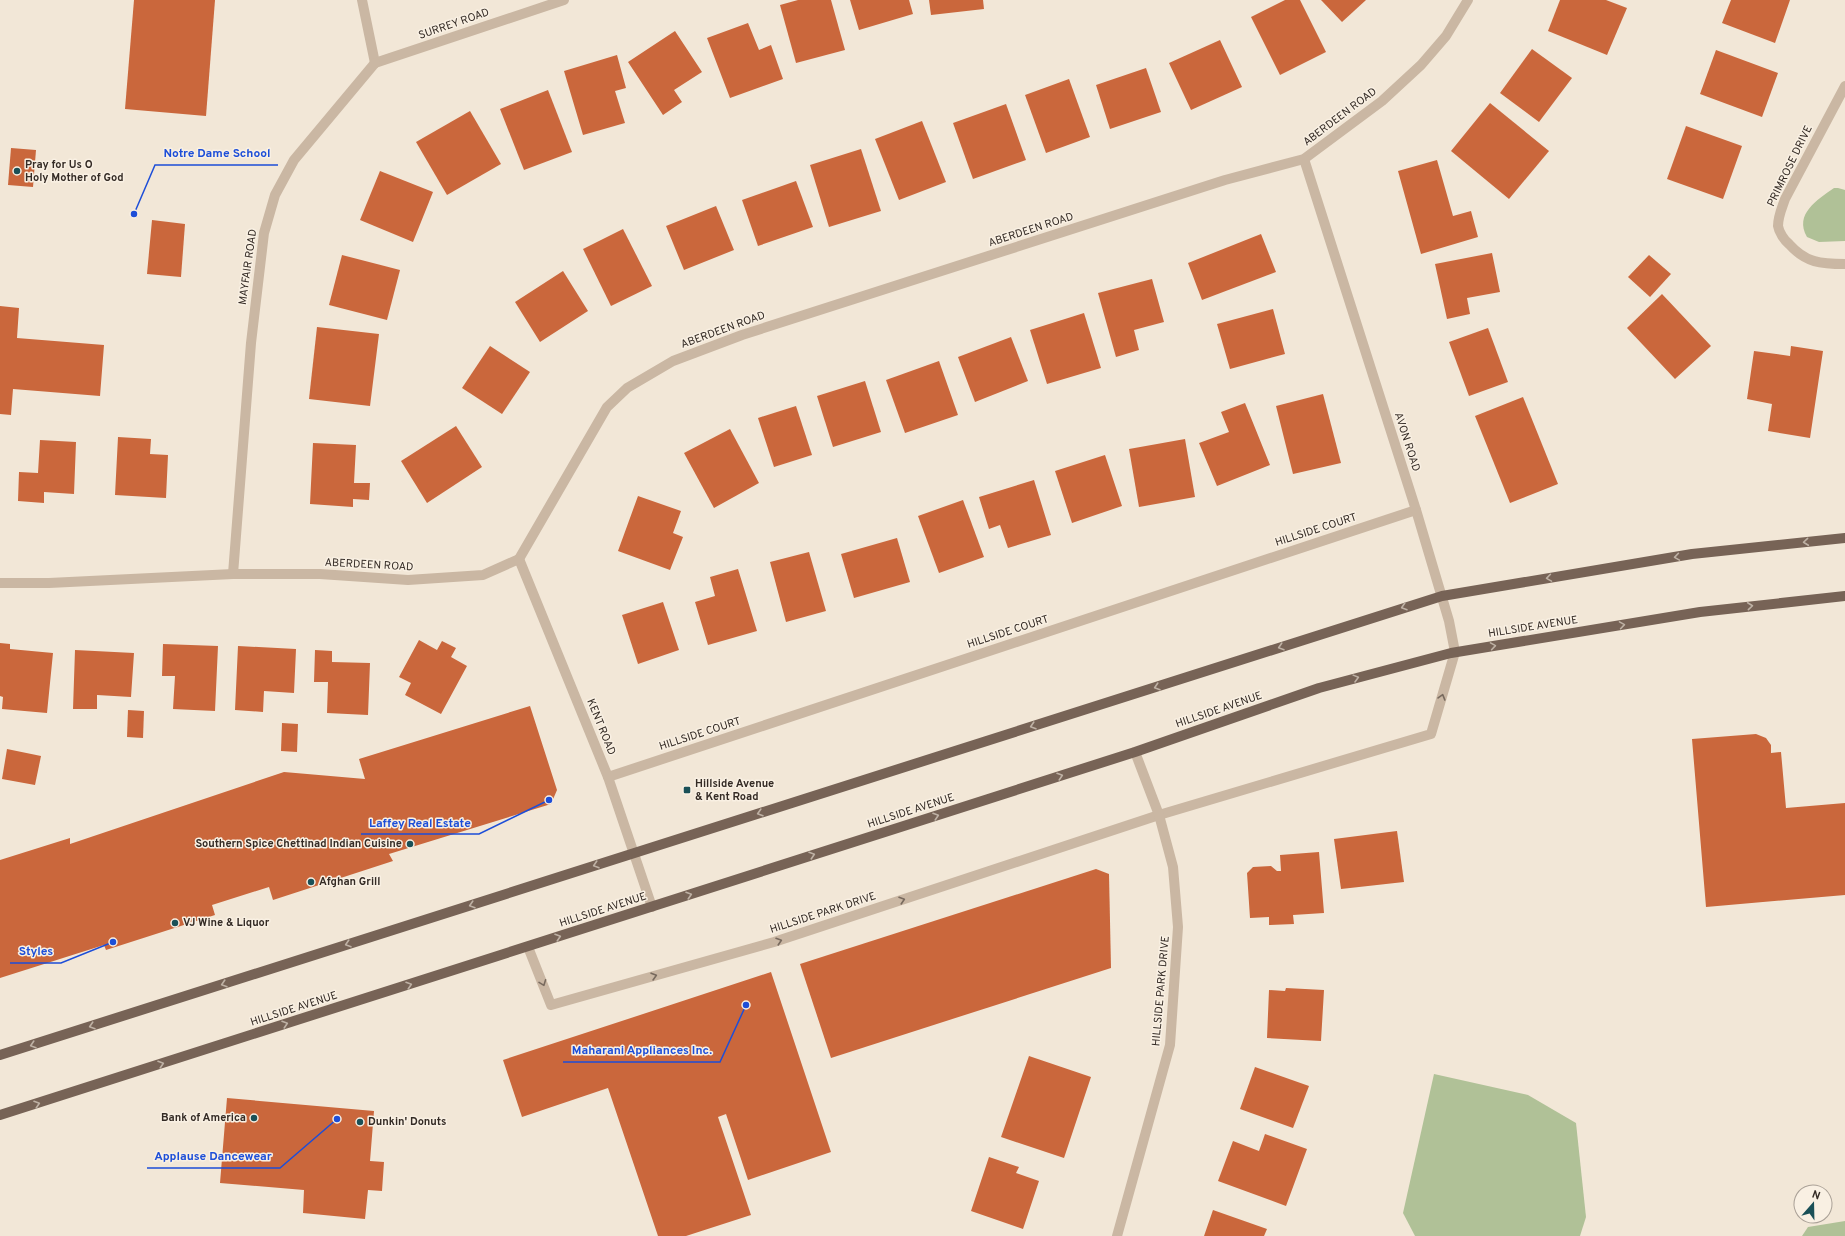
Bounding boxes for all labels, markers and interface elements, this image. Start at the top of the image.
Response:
street label: SURREY ROAD [417,5,491,43]
street label: ABERDEEN ROAD [1300,85,1380,149]
street label: PRIMROSE DRIVE [1764,123,1816,209]
callout: Notre Dame School [155,141,278,165]
text: Notre Dame School [163,146,271,162]
place label: Pray for Us O Holy Mother of God [25,158,124,185]
marker: Pray for Us O Holy Mother of God [12,166,22,176]
street label: ABERDEEN ROAD [987,210,1075,250]
street label: MAYFAIR ROAD [236,228,260,306]
street label: ABERDEEN ROAD [679,308,767,352]
street label: AVON ROAD [1391,411,1423,473]
street label: HILLSIDE COURT [1273,510,1359,550]
one-way arrow [1803,537,1809,546]
one-way arrow [1674,552,1680,560]
street label: ABERDEEN ROAD [324,556,414,574]
one-way arrow [1546,573,1552,582]
one-way arrow [1747,602,1753,611]
one-way arrow [1401,603,1408,611]
street label: HILLSIDE COURT [965,612,1051,652]
street label: HILLSIDE AVENUE [1487,613,1579,641]
one-way arrow [1619,621,1625,629]
one-way arrow [1277,642,1284,651]
one-way arrow [1490,642,1497,651]
one-way arrow [1353,674,1360,683]
one-way arrow [1153,682,1160,691]
street label: HILLSIDE AVENUE [1174,689,1264,731]
one-way arrow [1437,694,1446,701]
street label: KENT ROAD [583,697,619,757]
street label: HILLSIDE COURT [657,714,743,754]
one-way arrow [1030,721,1037,730]
one-way arrow [1056,772,1063,781]
place label: Hillside Avenue & Kent Road [695,777,774,804]
marker: Hillside Avenue & Kent Road [682,785,692,795]
street label: HILLSIDE AVENUE [866,790,956,832]
one-way arrow [757,809,764,817]
callout: Laffey Real Estate [361,810,479,834]
one-way arrow [933,812,940,820]
text: Laffey Real Estate [369,816,471,832]
place label: Southern Spice Chettinad Indian Cuisine [195,837,402,851]
marker: Southern Spice Chettinad Indian Cuisine [405,839,415,849]
one-way arrow [809,851,816,860]
one-way arrow [592,860,599,869]
place label: Afghan Grill [319,875,380,889]
marker: Afghan Grill [306,877,316,887]
street label: HILLSIDE AVENUE [558,889,648,931]
street label: HILLSIDE PARK DRIVE [768,889,878,937]
one-way arrow [685,891,692,900]
one-way arrow [898,896,905,905]
one-way arrow [468,900,475,909]
place label: VJ Wine & Liquor [183,916,270,930]
marker: VJ Wine & Liquor [170,918,180,928]
one-way arrow [554,933,561,942]
street label: HILLSIDE PARK DRIVE [1149,935,1173,1047]
one-way arrow [775,937,782,946]
callout: Styles [10,939,61,963]
one-way arrow [345,939,352,948]
text: Styles [19,944,53,960]
one-way arrow [650,972,657,981]
one-way arrow [221,979,228,988]
one-way arrow [538,979,546,986]
one-way arrow [405,981,412,990]
street label: HILLSIDE AVENUE [249,988,339,1030]
one-way arrow [89,1021,96,1030]
one-way arrow [281,1021,288,1029]
callout: Maharani Appliances Inc. [563,1038,720,1062]
one-way arrow [29,1040,36,1049]
text: Maharani Appliances Inc. [572,1043,712,1059]
one-way arrow [157,1060,164,1069]
one-way arrow [33,1100,40,1108]
place label: Bank of America [161,1111,246,1125]
marker: Bank of America [249,1113,259,1123]
place label: Dunkin' Donuts [368,1115,447,1129]
marker: Dunkin' Donuts [355,1117,365,1127]
callout: Applause Dancewear [147,1144,280,1168]
text: Applause Dancewear [154,1149,272,1165]
north arrow [1793,1184,1833,1224]
text: N [1810,1188,1822,1203]

